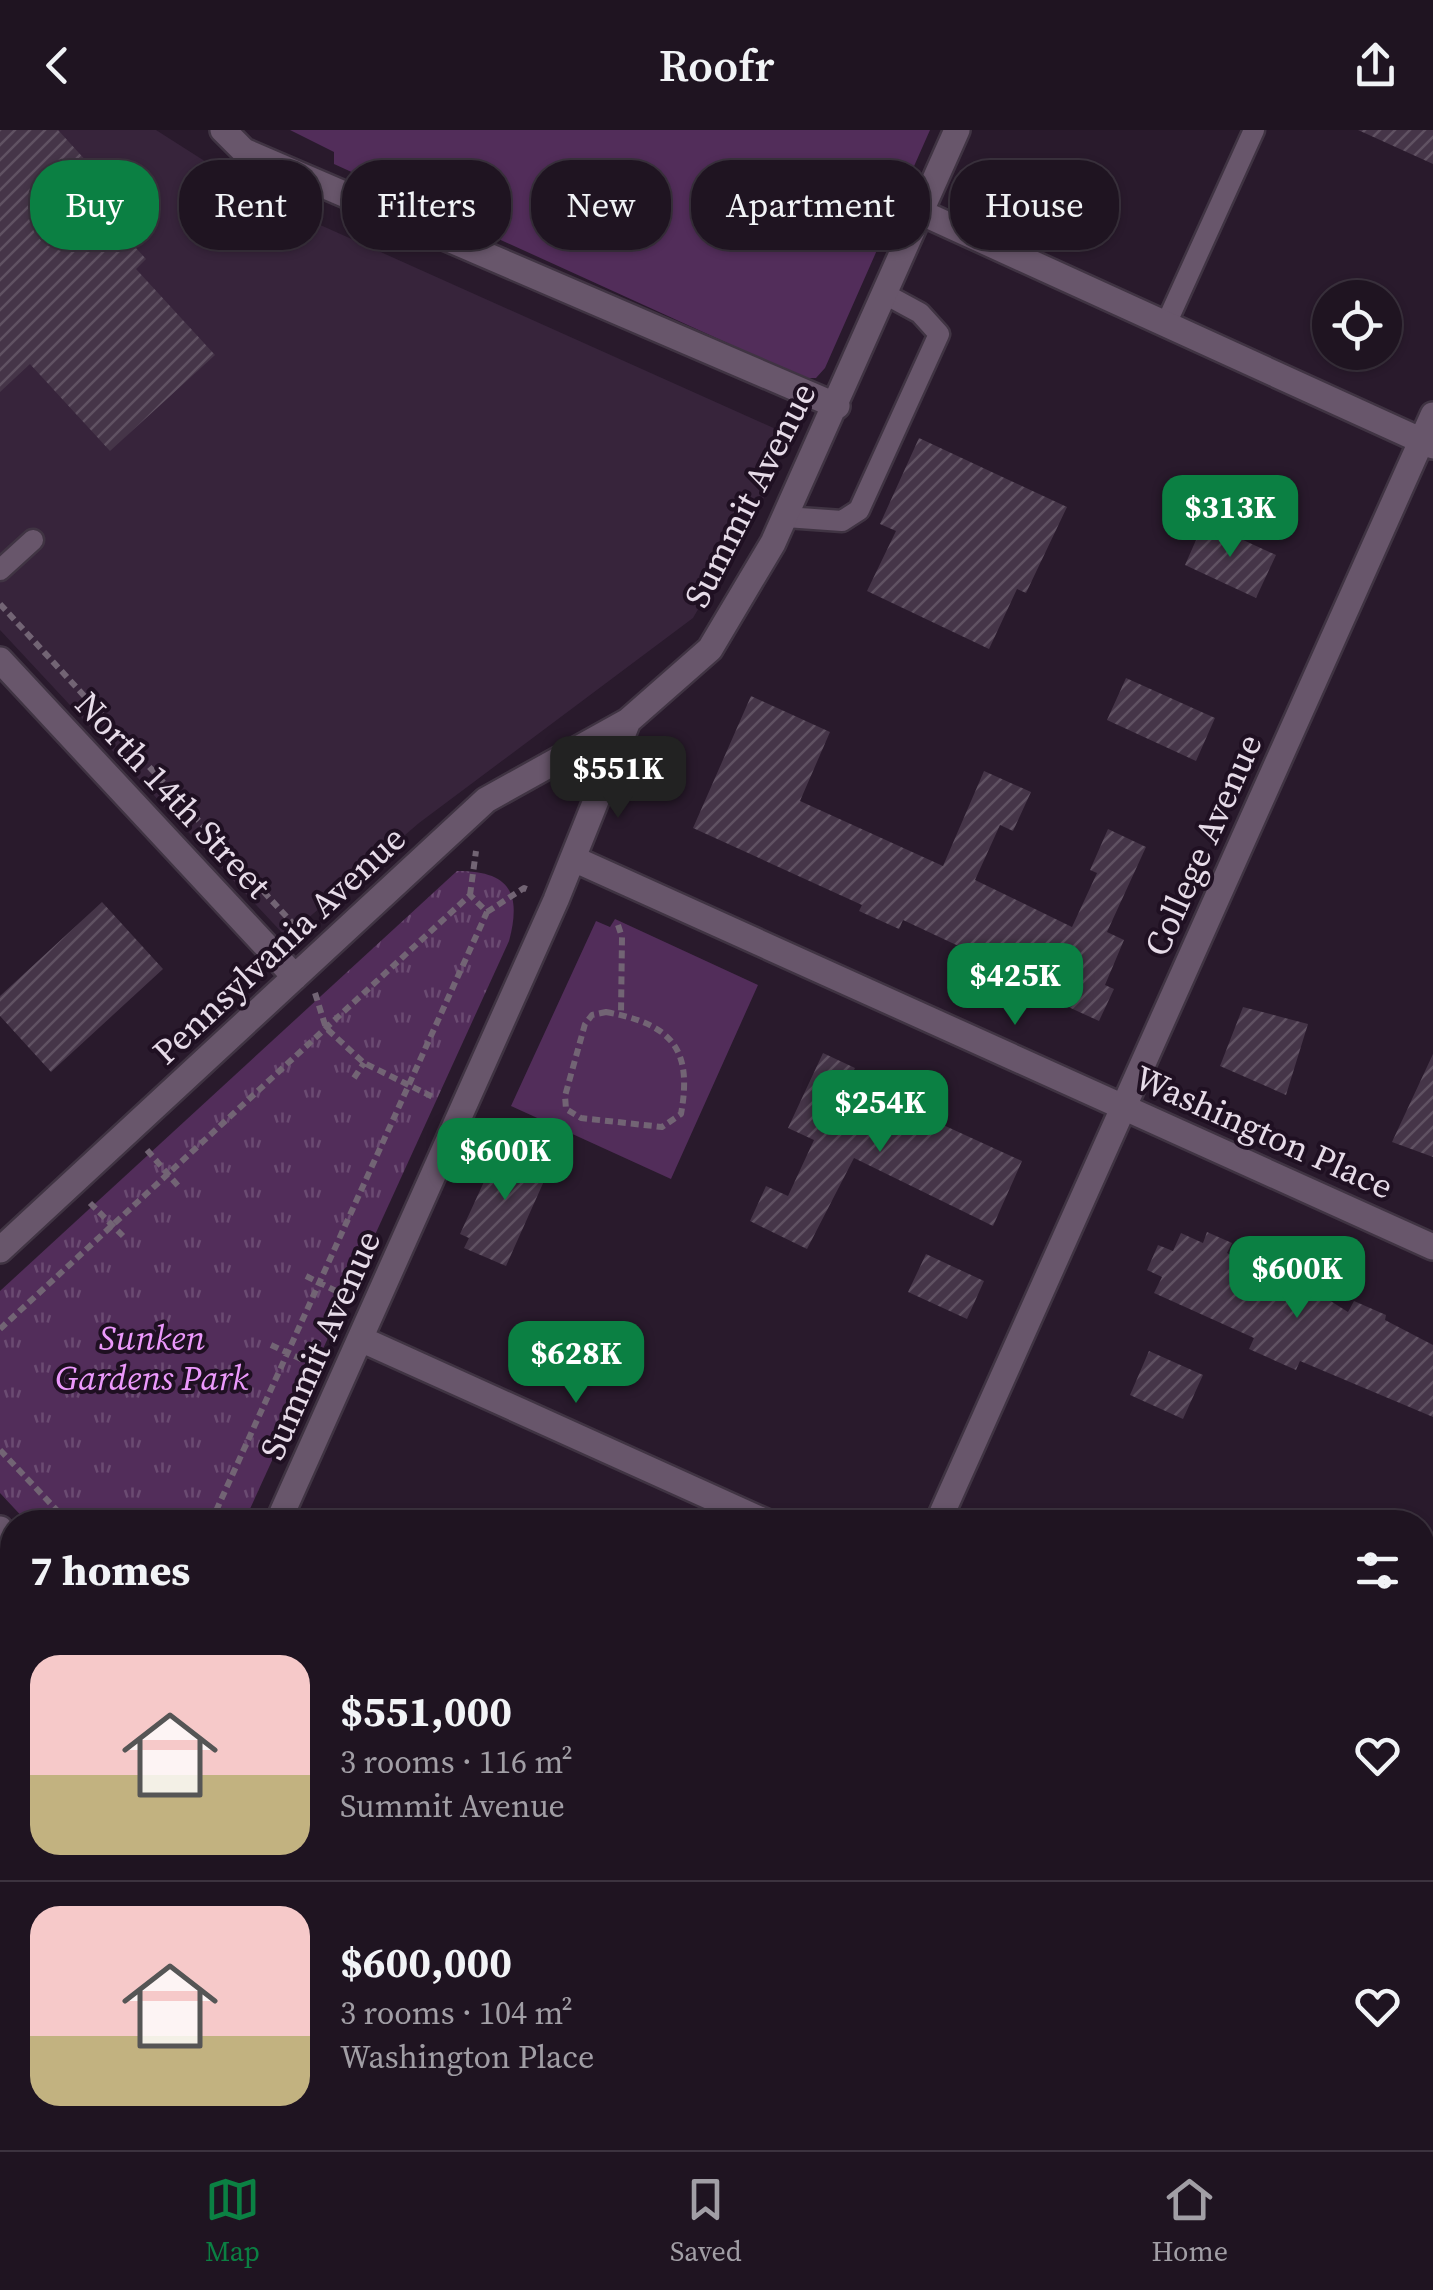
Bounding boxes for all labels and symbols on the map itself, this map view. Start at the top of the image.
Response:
street label: Summit Avenue [673,375,827,615]
pin: $313K [1160,475,1300,560]
street label: North 14th Street [65,681,282,909]
street label: College Avenue [1133,726,1273,964]
pin: $551K [548,736,688,821]
street label: Pennsylvania Avenue [142,815,416,1075]
pin: $425K [945,943,1085,1028]
street label: Washington Place [1127,1054,1401,1210]
pin: $254K [810,1070,950,1155]
pin: $600K [435,1118,575,1203]
street label: Summit Avenue [248,1223,392,1467]
pin: $600K [1227,1236,1367,1321]
park label: Sunken Gardens Park [55,1314,249,1402]
pin: $628K [506,1321,646,1406]

